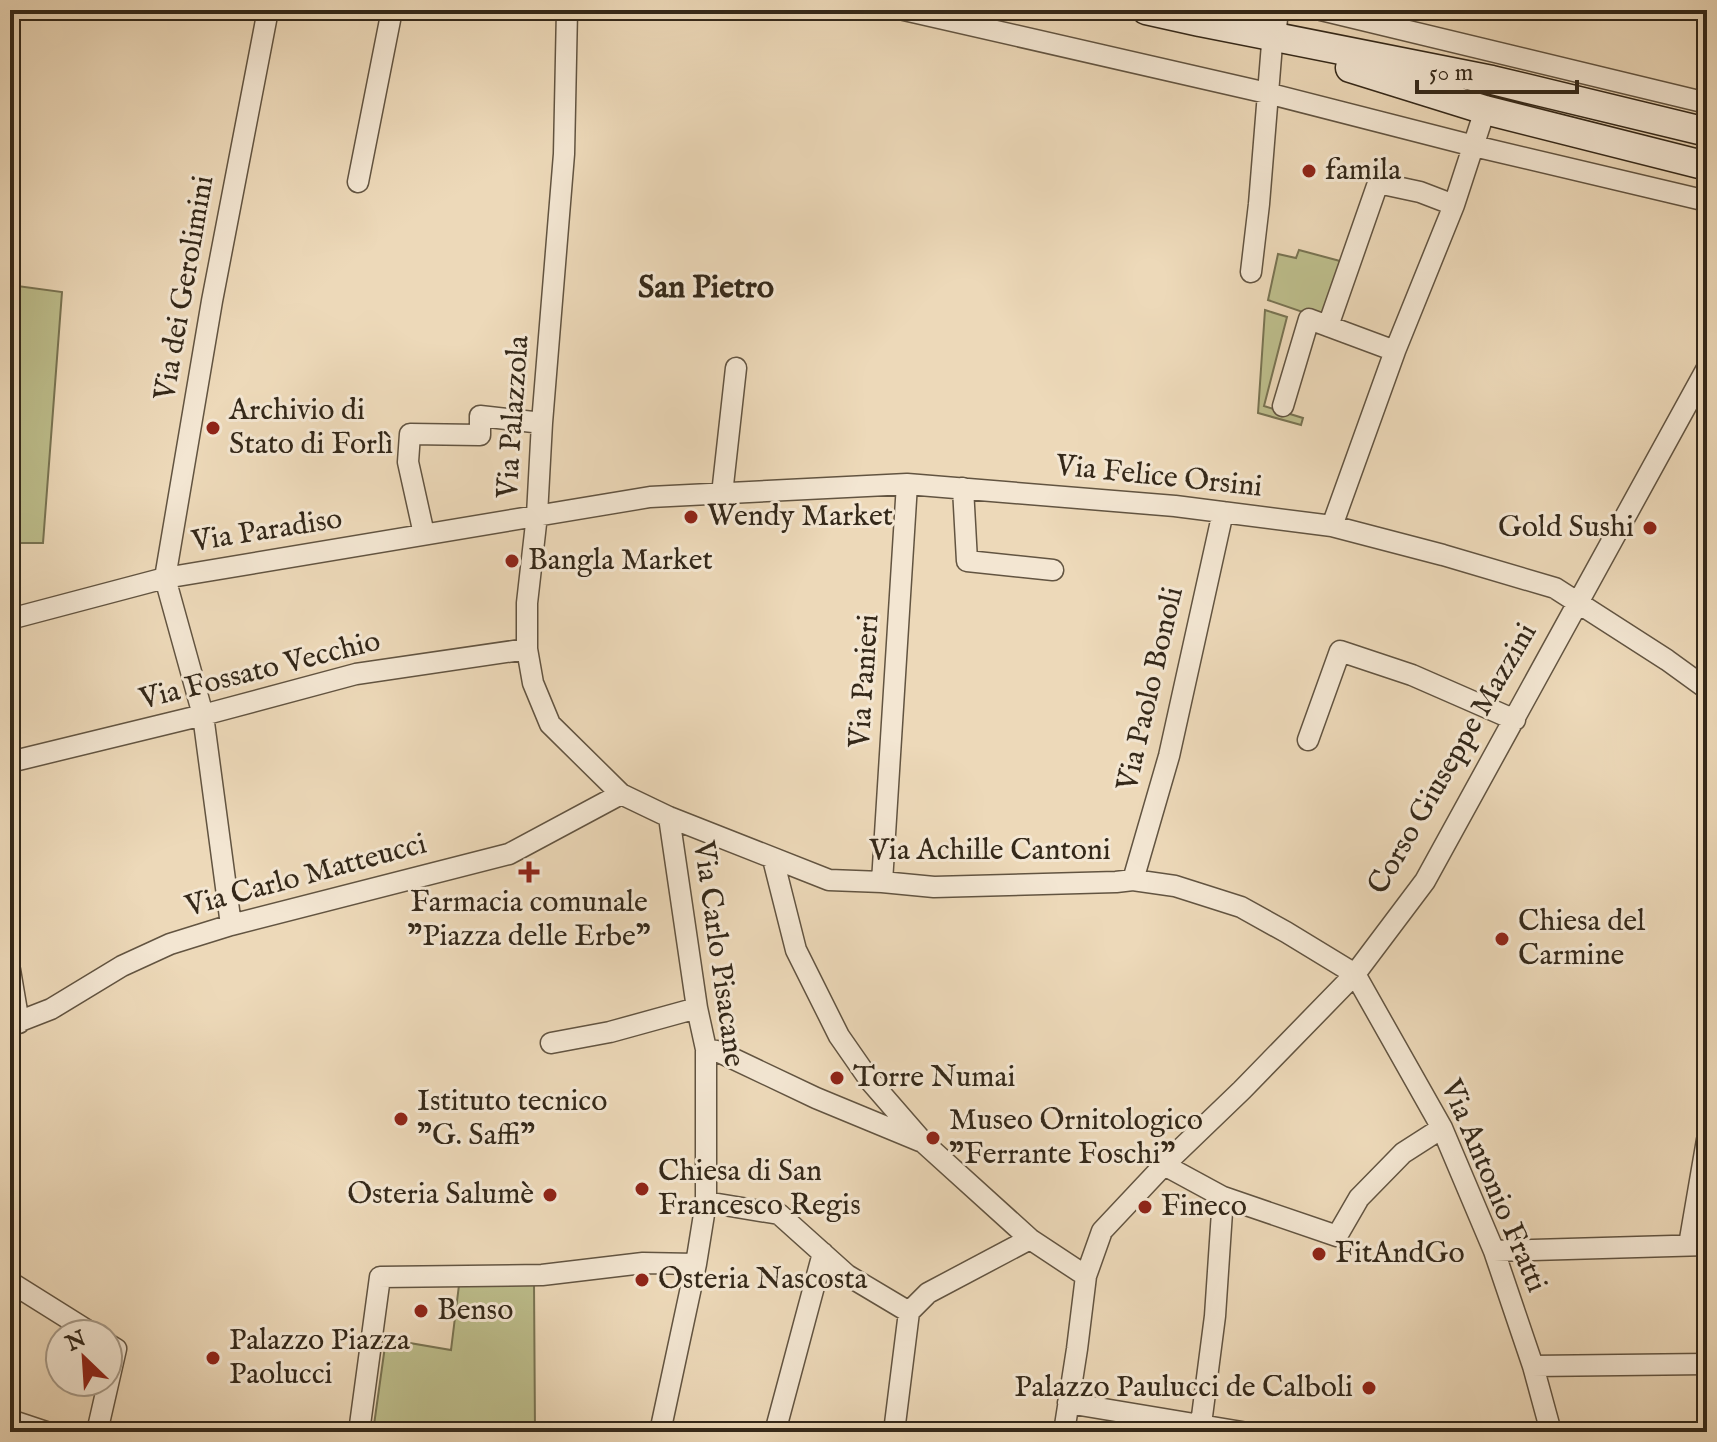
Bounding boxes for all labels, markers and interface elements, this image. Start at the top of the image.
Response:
scale bar [1417,44,1577,94]
text: 50 m [1429,58,1473,89]
place label: famila [1325,152,1401,190]
marker: famila [1300,162,1318,180]
street label: Via dei Gerolimini [146,173,223,404]
district label: San Pietro [638,268,774,309]
street label: Via Palazzola [489,334,539,501]
place label: Archivio di Stato di Forlì [228,392,393,464]
marker: Archivio di Stato di Forlì [204,419,222,437]
street label: Via Felice Orsini [1053,447,1264,507]
place label: Wendy Market [707,498,893,536]
street label: Via Paradiso [188,500,345,562]
marker: Wendy Market [682,508,700,526]
place label: Gold Sushi [1498,509,1634,547]
marker: Gold Sushi [1641,519,1659,537]
place label: Bangla Market [528,542,713,580]
marker: Bangla Market [503,552,521,570]
street label: Via Paolo Bonoli [1109,583,1193,796]
street label: Via Panieri [841,613,889,750]
street label: Corso Giuseppe Mazzini [1360,616,1546,902]
street label: Via Fossato Vecchio [135,623,384,720]
street label: Via Carlo Matteucci [180,826,431,927]
street label: Via Achille Cantoni [868,832,1111,870]
street label: Via Carlo Pisacane [683,838,753,1069]
marker: Farmacia comunale "Piazza delle Erbe" [520,863,538,881]
place label: Farmacia comunale "Piazza delle Erbe" [407,884,651,956]
place label: Chiesa del Carmine [1518,903,1646,975]
marker: Chiesa del Carmine [1493,930,1511,948]
place label: Torre Numai [853,1059,1015,1097]
marker: Torre Numai [828,1069,846,1087]
street label: Via Antonio Fratti [1431,1073,1555,1298]
place label: Istituto tecnico "G. Saffi" [417,1083,607,1155]
place label: Museo Ornitologico "Ferrante Foschi" [949,1102,1203,1174]
marker: Istituto tecnico "G. Saffi" [392,1110,410,1128]
marker: Museo Ornitologico "Ferrante Foschi" [924,1129,942,1147]
place label: Chiesa di San Francesco Regis [658,1153,861,1225]
place label: Osteria Salumè [347,1176,534,1214]
marker: Chiesa di San Francesco Regis [633,1180,651,1198]
marker: Osteria Salumè [541,1186,559,1204]
place label: Fineco [1161,1188,1247,1226]
marker: Fineco [1136,1198,1154,1216]
place label: FitAndGo [1335,1235,1465,1273]
marker: FitAndGo [1310,1245,1328,1263]
place label: Osteria Nascosta [658,1261,868,1299]
marker: Osteria Nascosta [633,1271,651,1289]
place label: Benso [437,1292,513,1330]
marker: Benso [412,1302,430,1320]
north arrow [44,1318,124,1398]
place label: Palazzo Piazza Paolucci [229,1322,410,1394]
text: N [61,1325,91,1359]
marker: Palazzo Piazza Paolucci [204,1349,222,1367]
place label: Palazzo Paulucci de Calboli [1014,1369,1353,1407]
marker: Palazzo Paulucci de Calboli [1360,1379,1378,1397]

